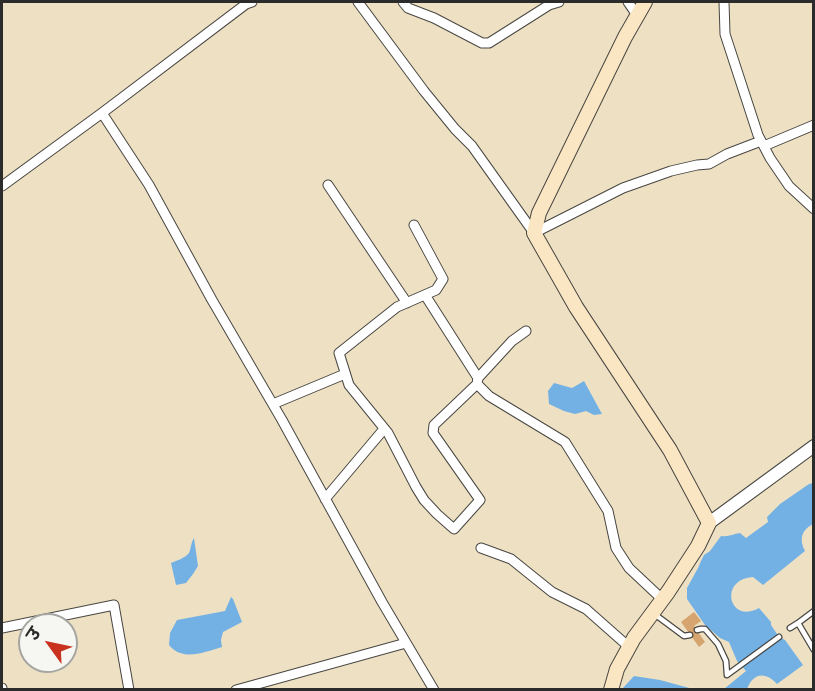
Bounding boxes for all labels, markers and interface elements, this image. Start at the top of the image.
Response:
north arrow [18,613,78,673]
text: उ [19,622,49,646]

